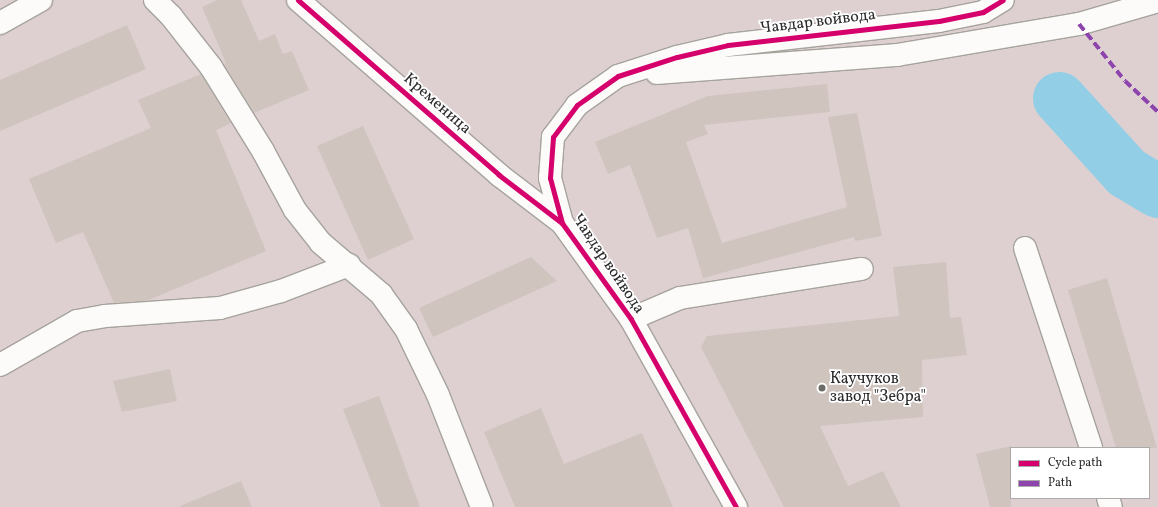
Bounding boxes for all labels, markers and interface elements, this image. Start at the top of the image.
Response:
street label: Чавдар войвода [759,5,877,39]
street label: Кременица [399,69,475,139]
street label: Чавдар войвода [568,210,648,318]
place label: Каучуков завод "Зебра" [830,369,926,407]
marker: Каучуков завод "Зебра" [817,383,827,393]
legend [1010,447,1150,499]
text: Cycle path [1048,455,1103,471]
text: Path [1048,475,1072,491]

